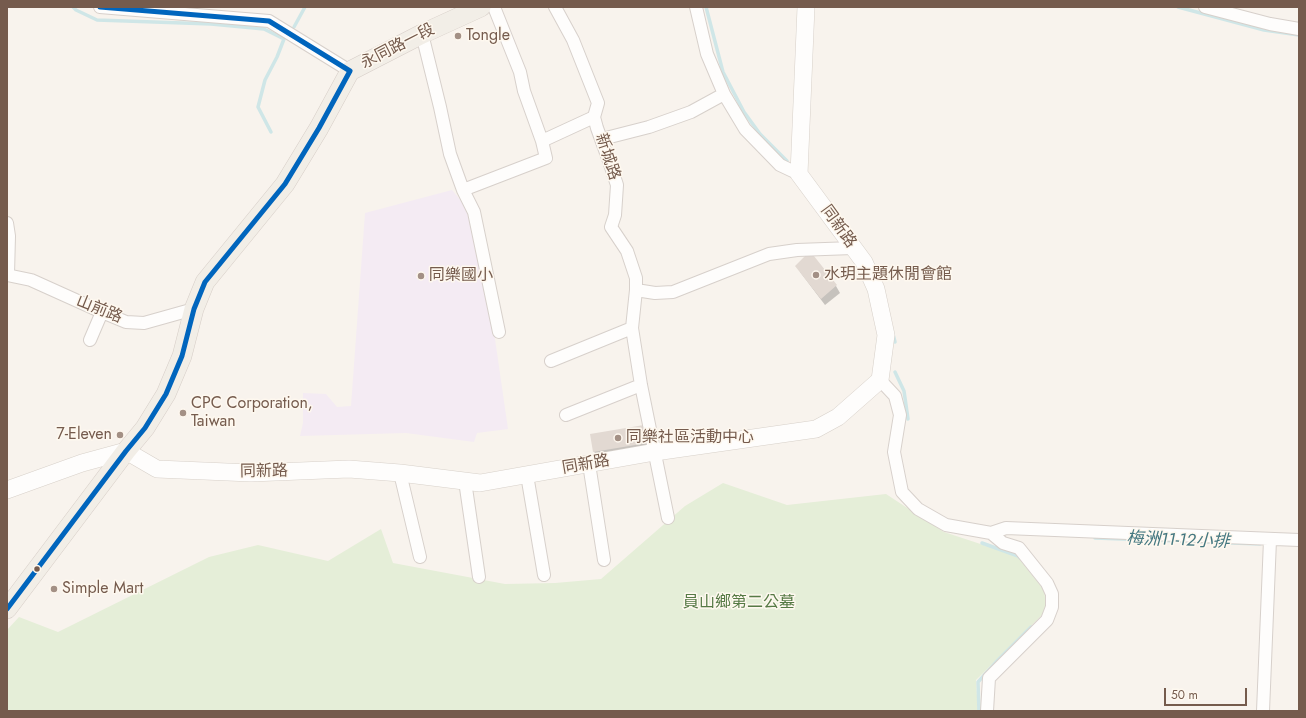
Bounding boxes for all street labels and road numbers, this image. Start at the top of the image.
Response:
street label: 永同路一段 [358,20,438,74]
street label: 新城路 [590,131,624,183]
street label: 同新路 [816,202,860,252]
street label: 山前路 [73,292,125,328]
street label: 同新路 [561,451,611,479]
street label: 同新路 [240,462,288,482]

